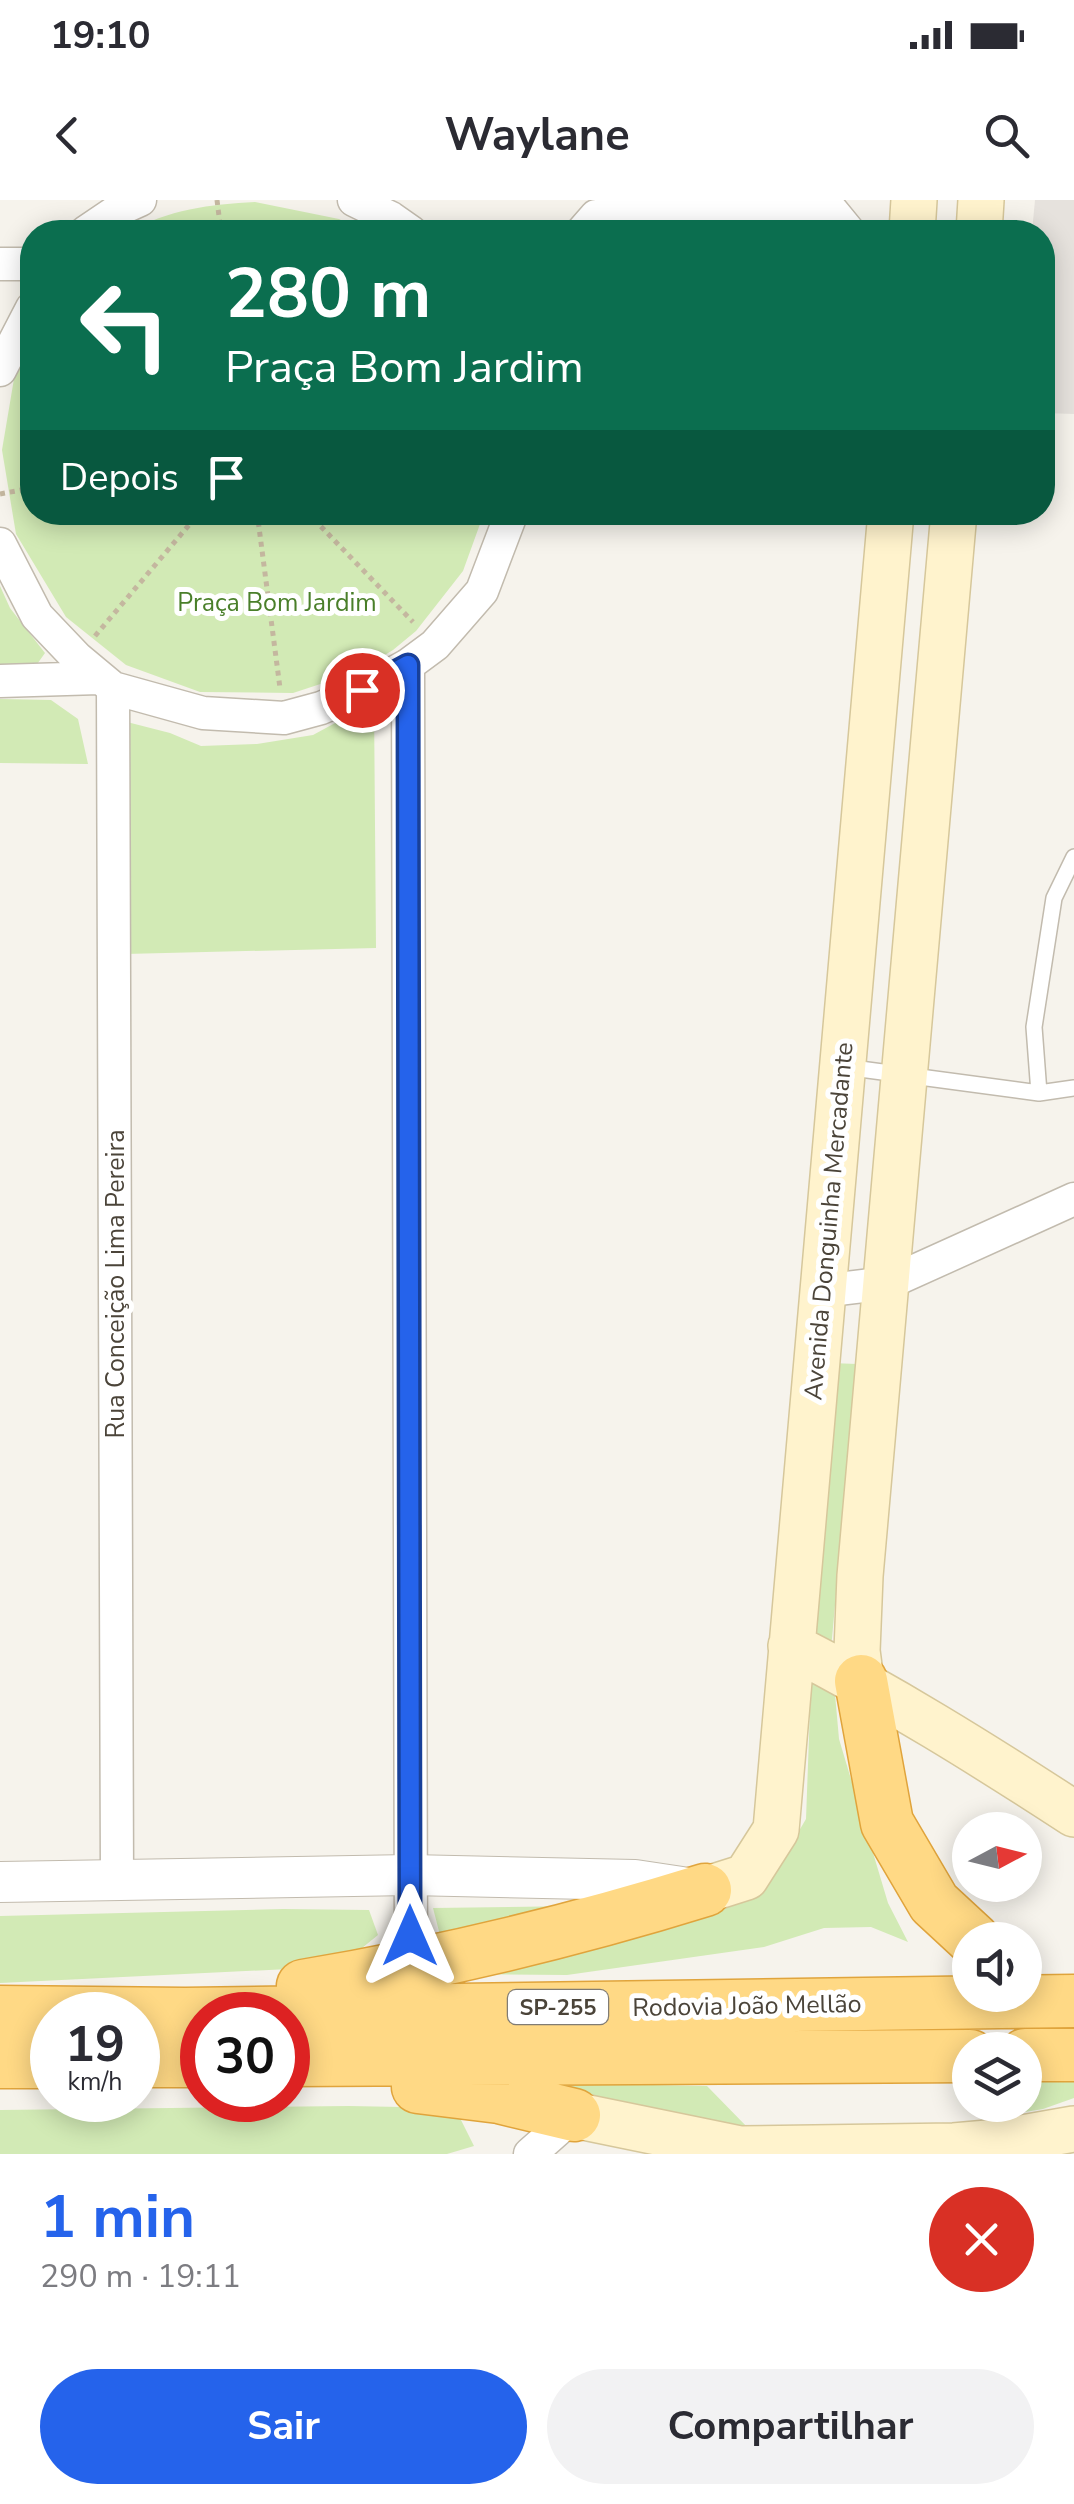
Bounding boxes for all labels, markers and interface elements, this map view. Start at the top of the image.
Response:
text: 19:10 [50,10,151,61]
text: Waylane [444,105,630,166]
icon: back [40,108,95,163]
icon: search [979,108,1034,163]
text: 280 m [225,246,431,342]
icon: left [60,260,190,390]
text: Praça Bom Jardim [225,337,584,398]
icon: arrive [199,450,254,505]
text: Depois [60,452,179,503]
park label: Praça Bom Jardim [177,586,377,620]
pin [320,648,405,733]
icon: arrive [335,663,390,718]
street label: Avenida Donguinha Mercadante [796,1041,862,1401]
street label: Rua Conceição Lima Pereira [99,1130,133,1438]
north arrow [952,1812,1042,1902]
map controls [952,1812,1042,2122]
position arrow [358,1884,462,1988]
button: sound [952,1922,1042,2012]
street label: Rodovia João Mellão [632,1987,862,2025]
road number: SP-255 [508,1990,608,2024]
speed limit sign: 30 [180,1992,310,2122]
text: 19 [65,2010,125,2079]
button: layers [952,2032,1042,2122]
text: km/h [67,2065,123,2099]
text: 1 min [40,2176,195,2258]
button: close [929,2187,1034,2292]
text: 290 m · 19:11 [40,2255,241,2298]
button: Sair [40,2369,527,2484]
button: Compartilhar [547,2369,1034,2484]

